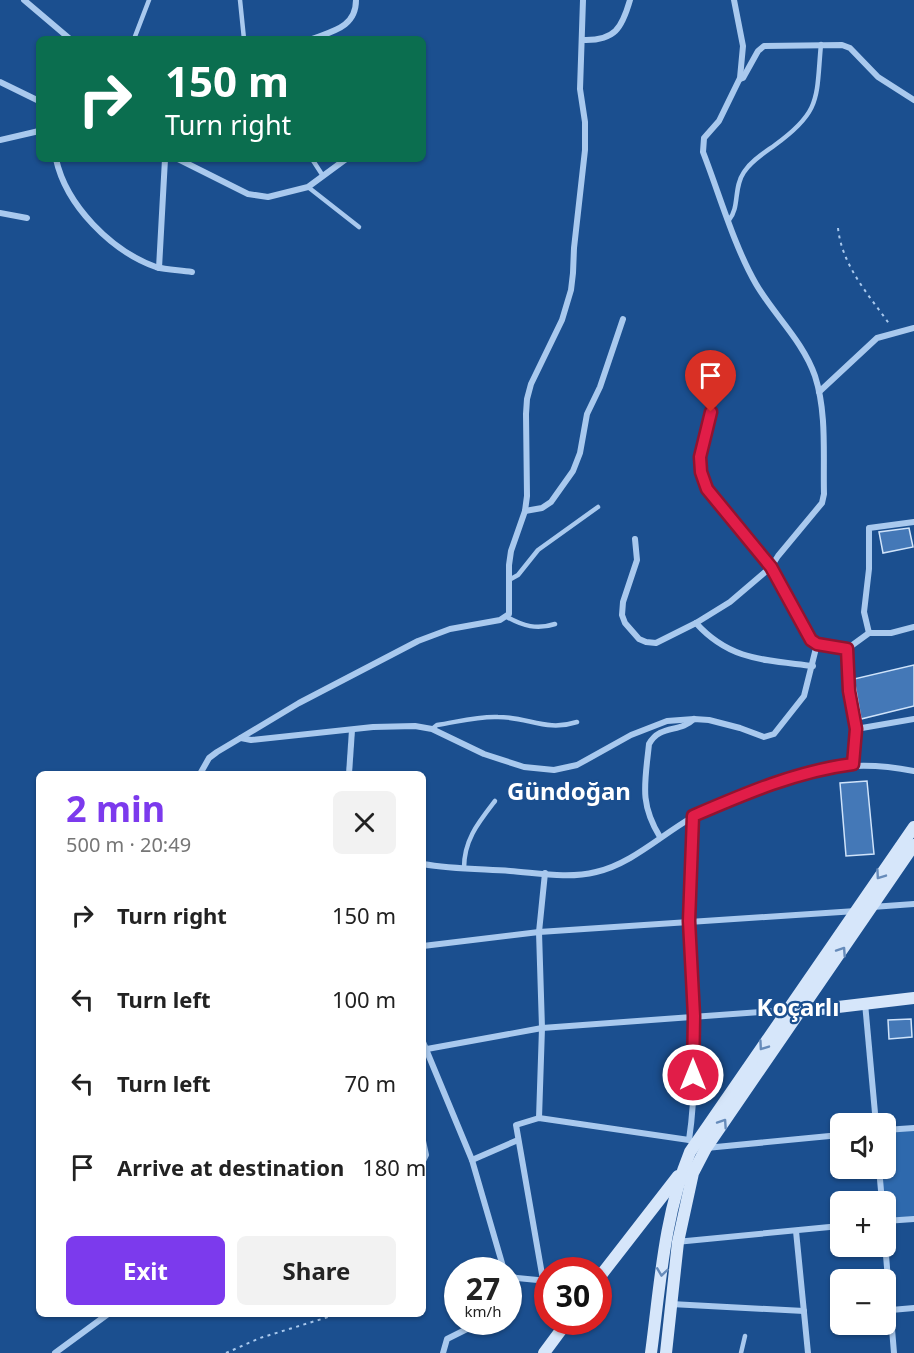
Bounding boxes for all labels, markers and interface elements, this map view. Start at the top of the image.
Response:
text: 150 m [165,52,289,109]
icon: right [66,60,144,138]
text: Turn right [165,106,291,143]
pin [685,350,736,412]
icon: arrive [694,359,727,392]
district label: Gündoğan [507,774,631,807]
text: 2 min [66,784,165,833]
button: close [333,791,396,854]
text: 500 m · 20:49 [66,831,191,858]
one-way arrow [876,868,887,879]
icon: right [66,899,99,932]
text: Turn right [117,900,227,930]
text: 150 m [332,900,396,930]
one-way arrow [834,947,845,958]
icon: left [66,983,99,1016]
text: Turn left [117,984,211,1014]
text: 100 m [332,984,396,1014]
district label: Koçarlı [757,990,839,1023]
one-way arrow [759,1039,770,1050]
position arrow [661,1043,725,1107]
icon: left [66,1067,99,1100]
text: Turn left [117,1068,211,1098]
text: 70 m [345,1068,396,1098]
map controls [830,1113,896,1335]
button: sound [830,1113,896,1179]
one-way arrow [716,1119,728,1129]
icon: arrive [66,1151,99,1184]
text: Arrive at destination [117,1152,344,1182]
text: 180 m [362,1152,426,1182]
button: + [830,1191,896,1257]
button: Exit [66,1236,225,1305]
button: Share [237,1236,396,1305]
speed limit sign: 30 [534,1257,612,1335]
one-way arrow [657,1267,669,1276]
text: 27 [466,1268,500,1309]
button: − [830,1269,896,1335]
text: km/h [465,1301,501,1321]

